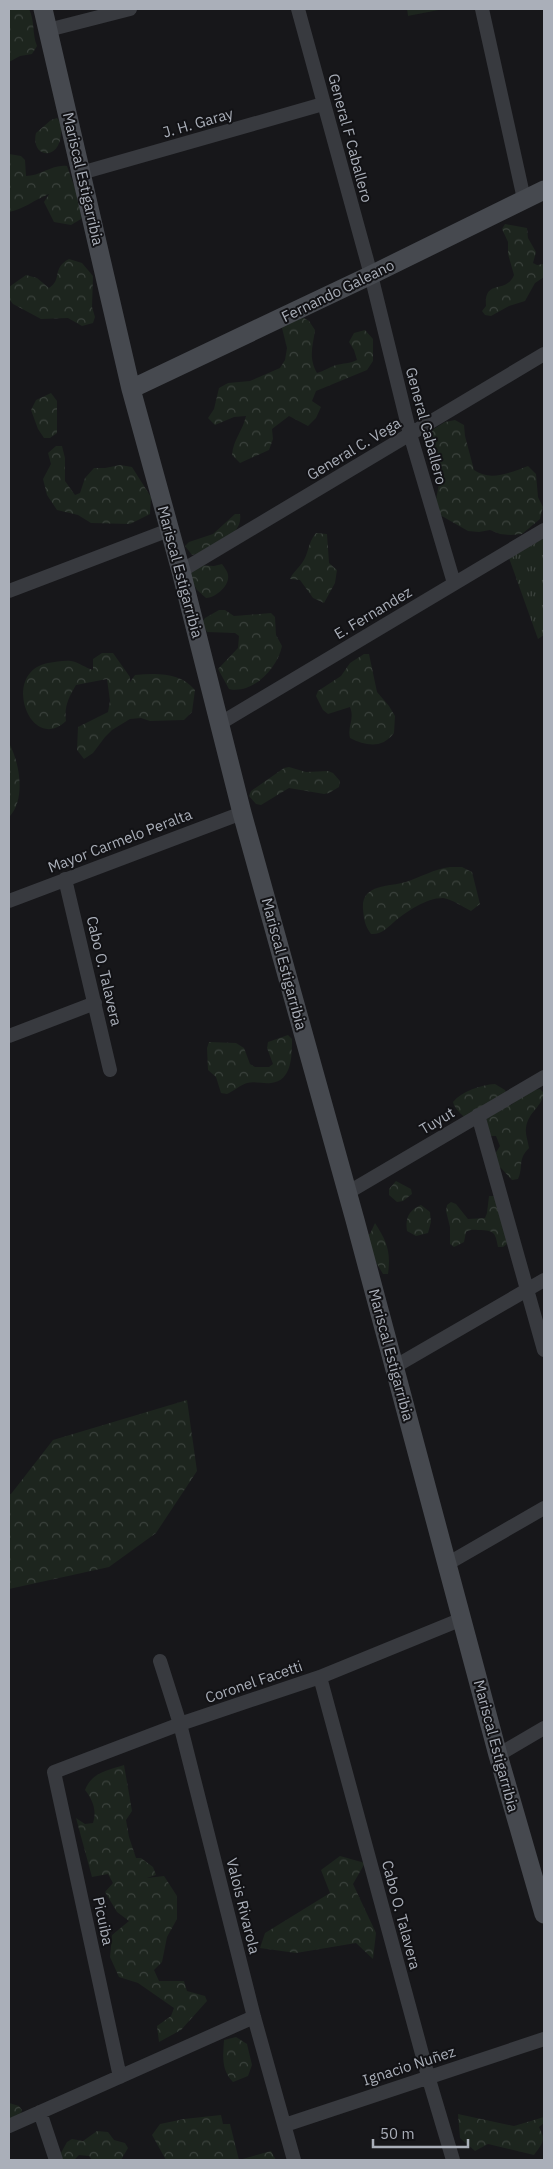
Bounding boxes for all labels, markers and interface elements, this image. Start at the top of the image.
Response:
street label: General F Caballero [324,71,377,204]
street label: J. H. Garay [160,103,236,142]
street label: Mariscal Estigarribia [59,110,108,247]
street label: Fernando Galeano [278,255,397,326]
street label: General Caballero [402,365,451,487]
street label: General C. Vega [303,413,404,484]
street label: Mariscal Estigarribia [154,504,207,640]
street label: E. Fernandez [331,582,415,643]
street label: Mayor Carmelo Peralta [45,804,195,877]
street label: Mariscal Estigarribia [258,896,311,1032]
street label: Cabo O. Talavera [83,914,126,1028]
street label: Tuyut [416,1103,458,1138]
street label: Mariscal Estigarribia [365,1287,418,1423]
street label: Coronel Facetti [203,1656,305,1707]
street label: Mariscal Estigarribia [470,1678,523,1814]
street label: Valois Rivarola [222,1856,265,1956]
street label: Cabo O. Talavera [378,1858,425,1972]
street label: Picuiba [89,1895,118,1947]
street label: Ignacio Nuñez [360,2042,458,2089]
scale bar [373,2116,468,2148]
text: 50 m [380,2124,415,2143]

